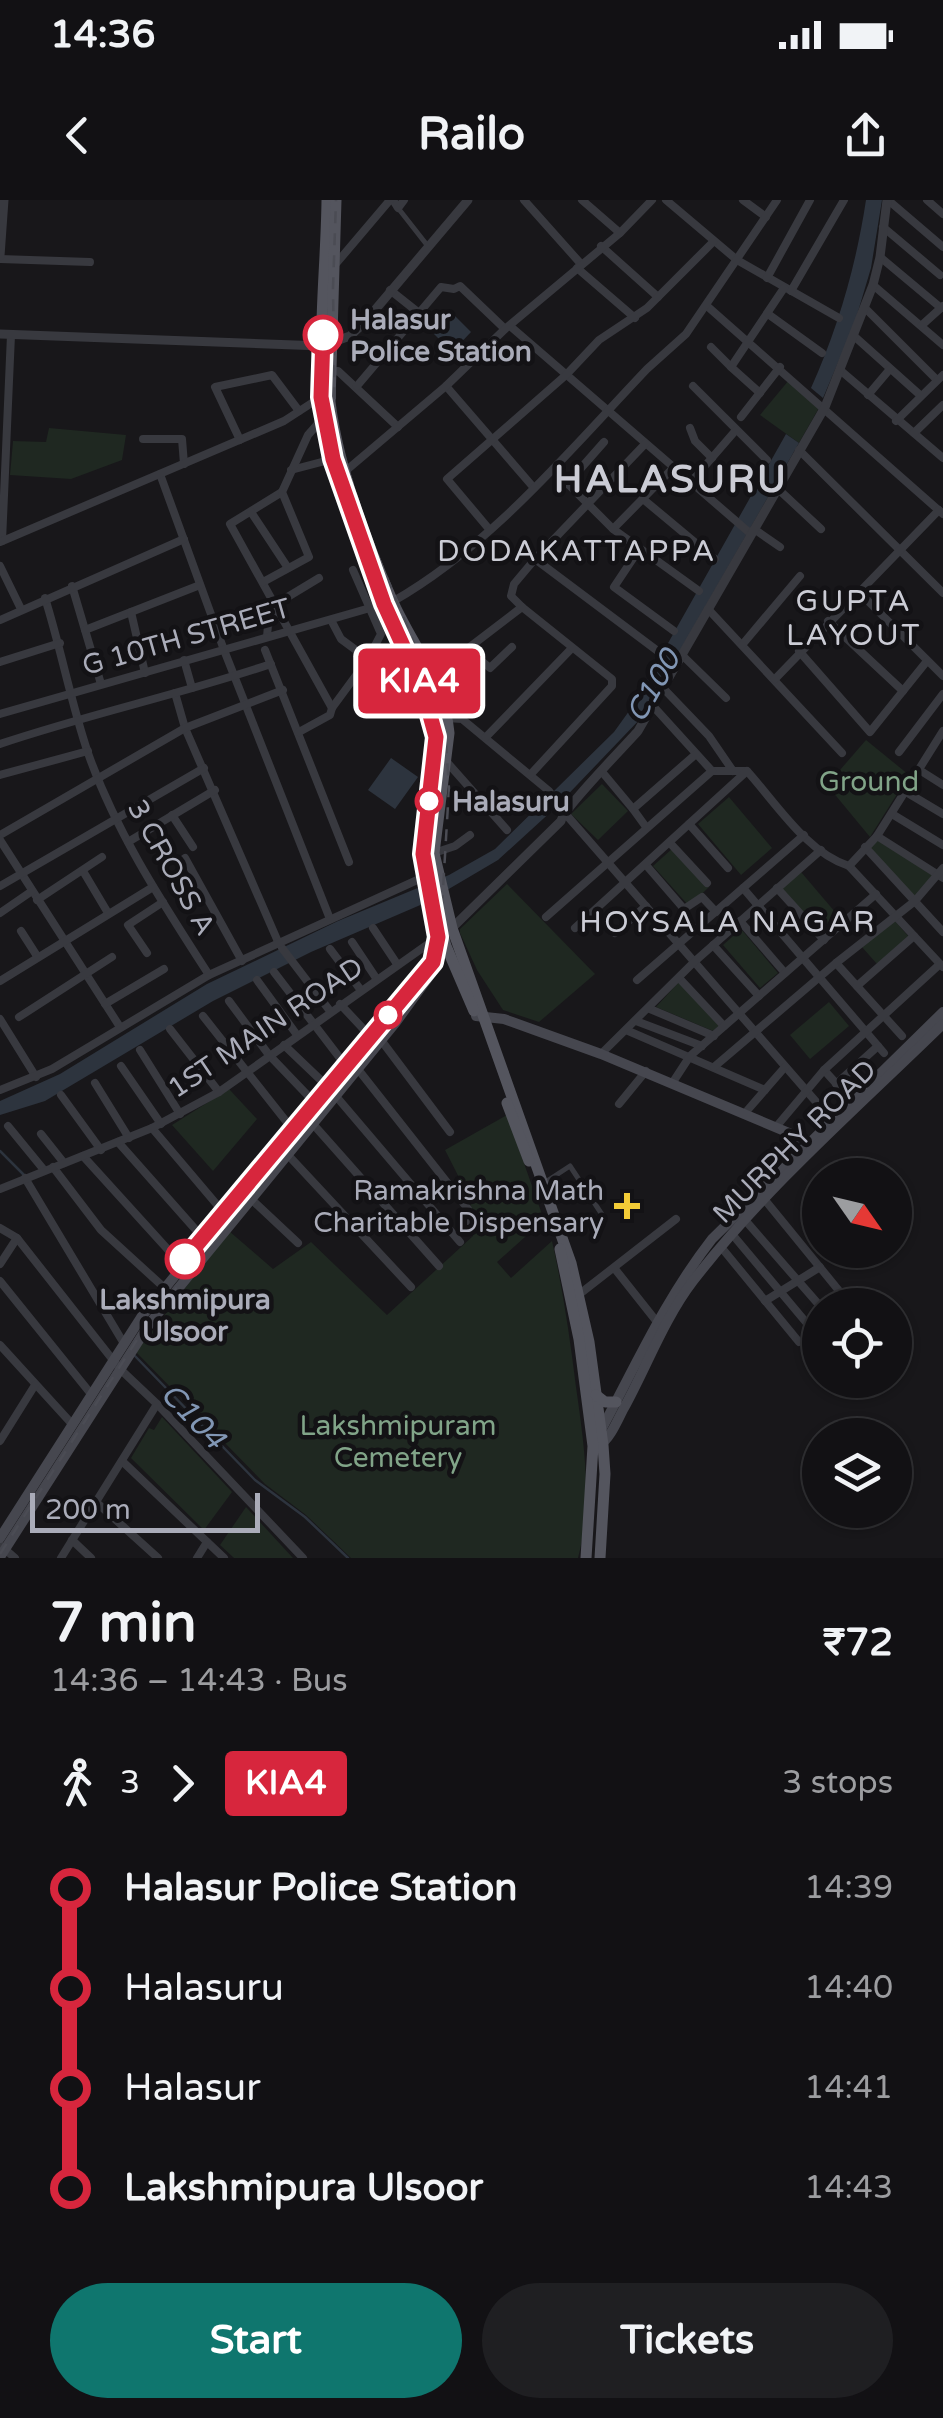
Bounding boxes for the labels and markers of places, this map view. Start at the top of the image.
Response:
place label: Halasur Police Station [350,303,532,369]
marker: Halasur Police Station [304,316,342,354]
place label: Halasuru [452,785,570,819]
marker: Halasuru [416,788,442,814]
unlabelled marker [375,1002,401,1028]
place label: Ramakrishna Math Charitable Dispensary [313,1174,604,1240]
marker: Ramakrishna Math Charitable Dispensary [614,1193,640,1219]
marker: Lakshmipura Ulsoor [166,1240,204,1278]
place label: Lakshmipura Ulsoor [99,1283,271,1349]

